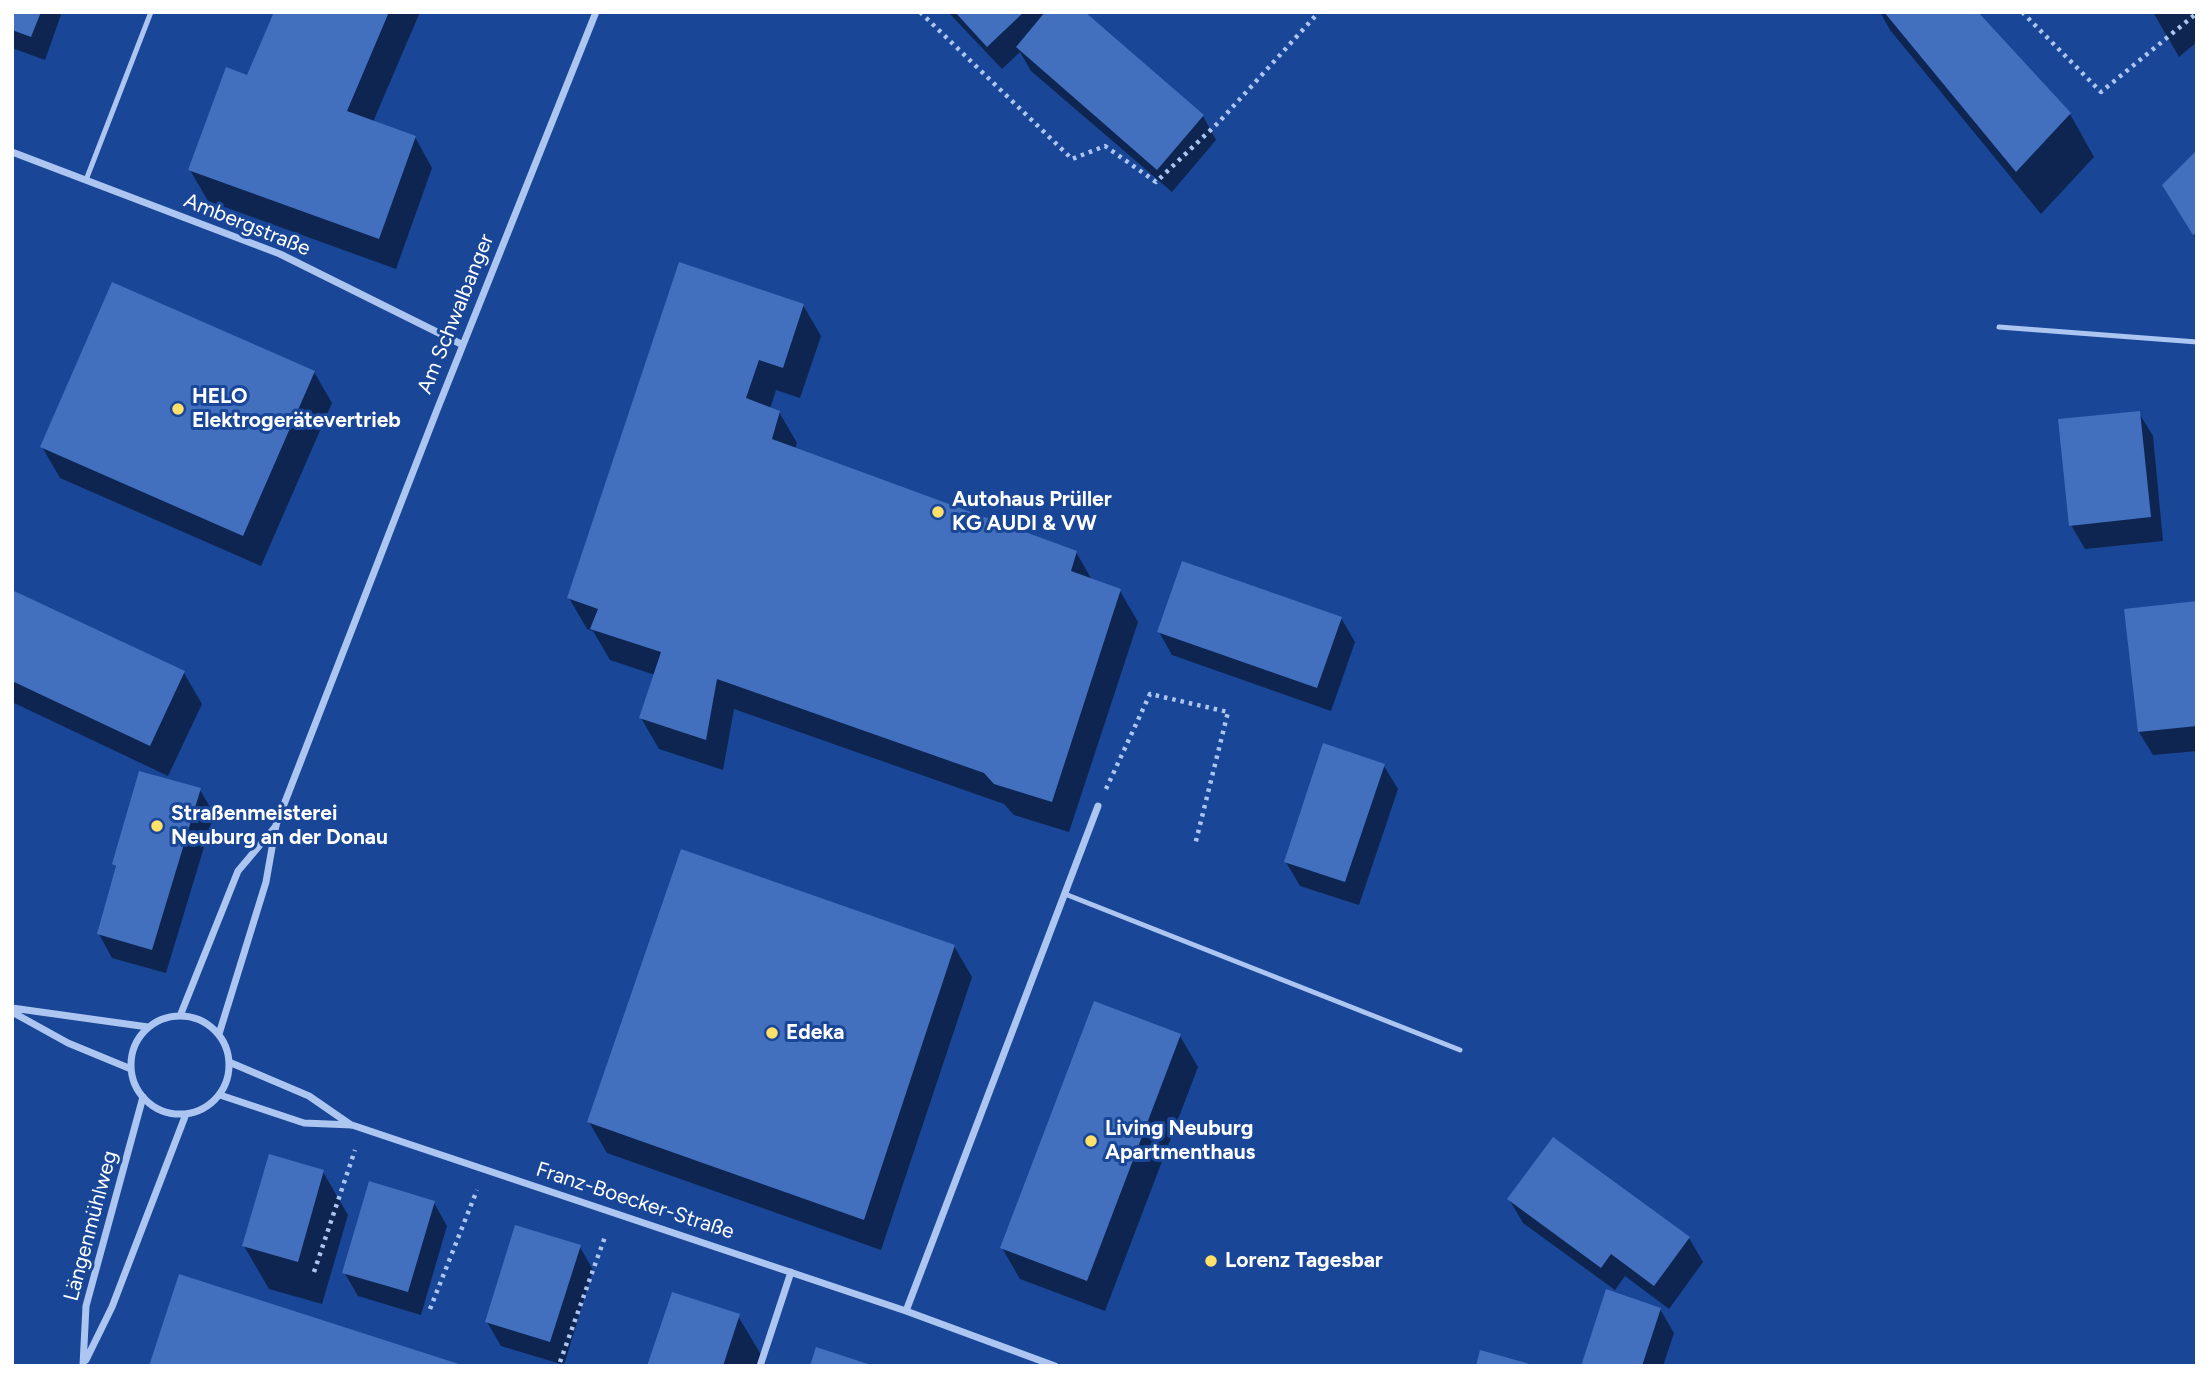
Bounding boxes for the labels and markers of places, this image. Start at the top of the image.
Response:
place label: HELO Elektrogerätevertrieb [192,384,401,434]
marker: HELO Elektrogerätevertrieb [170,401,186,417]
place label: Autohaus Prüller KG AUDI & VW [952,487,1112,537]
marker: Autohaus Prüller KG AUDI & VW [930,504,946,520]
place label: Straßenmeisterei Neuburg an der Donau [171,801,388,851]
marker: Straßenmeisterei Neuburg an der Donau [149,818,165,834]
place label: Edeka [786,1020,844,1046]
marker: Edeka [764,1025,780,1041]
place label: Living Neuburg Apartmenthaus [1105,1116,1255,1166]
marker: Living Neuburg Apartmenthaus [1083,1133,1099,1149]
place label: Lorenz Tagesbar [1225,1248,1383,1274]
marker: Lorenz Tagesbar [1203,1253,1219,1269]

